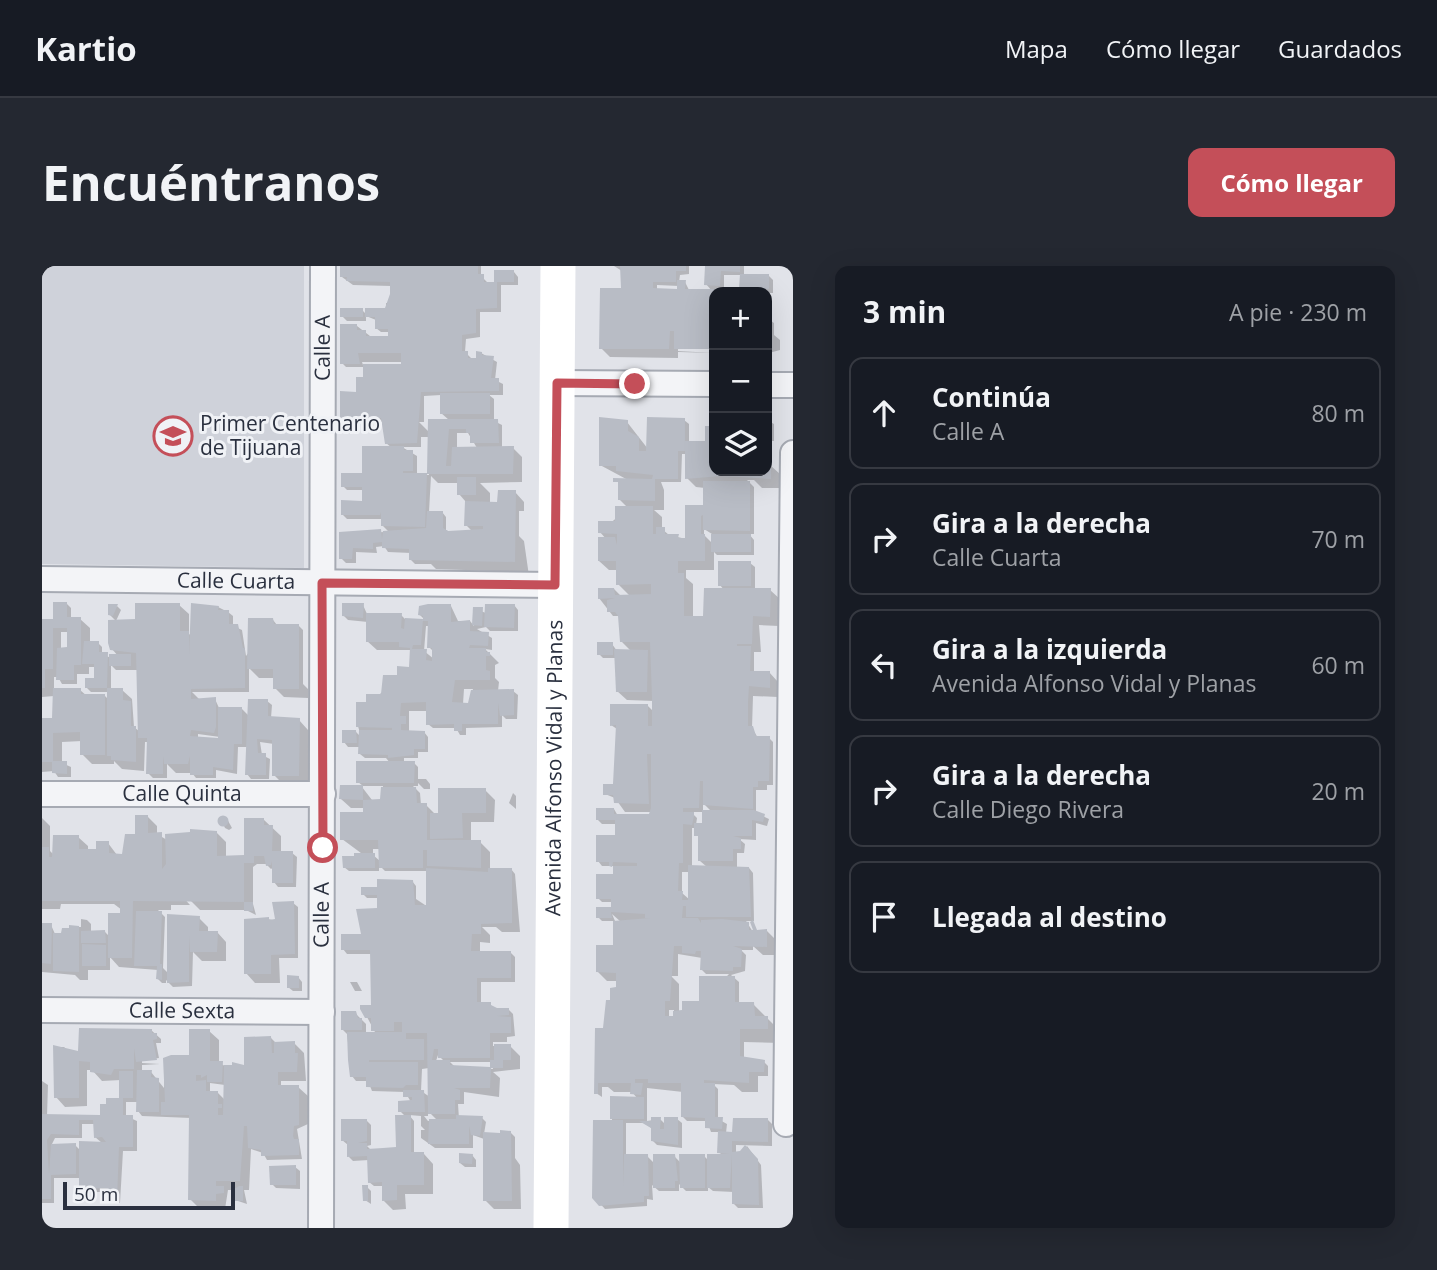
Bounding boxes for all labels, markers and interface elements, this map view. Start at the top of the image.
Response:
text: Kartio [35,26,137,71]
text: Mapa [1005,32,1068,65]
text: Cómo llegar [1106,32,1240,65]
text: Guardados [1278,32,1402,65]
button: Cómo llegar [1188,148,1395,217]
text: Encuéntranos [42,149,380,215]
map controls [709,287,772,476]
button: + [709,287,772,350]
text: 3 min [863,291,946,332]
text: A pie · 230 m [1229,296,1367,328]
street label: Calle A [308,314,336,381]
button: − [709,350,772,413]
route end [619,368,650,399]
text: Continúa [932,379,1051,415]
icon: ahead [865,394,903,432]
text: 80 m [1311,397,1365,429]
place label: Primer Centenario de Tijuana [200,409,380,461]
button: layers [709,413,772,476]
school or university icon: Primer Centenario de Tijuana [152,415,194,457]
text: Calle A [932,415,1004,447]
text: Gira a la derecha [932,505,1151,541]
icon: right [865,520,903,558]
text: 70 m [1311,523,1365,555]
text: Calle Cuarta [932,541,1062,573]
street label: Calle Cuarta [177,566,295,595]
street label: Avenida Alfonso Vidal y Planas [538,620,568,916]
text: Gira a la izquierda [932,631,1167,667]
icon: left [865,646,903,684]
text: 60 m [1311,649,1365,681]
text: Avenida Alfonso Vidal y Planas [932,667,1256,699]
text: Gira a la derecha [932,757,1151,793]
icon: right [865,772,903,810]
text: 20 m [1311,775,1365,807]
street label: Calle Quinta [122,779,242,807]
text: Calle Diego Rivera [932,793,1124,825]
route start [307,832,338,863]
street label: Calle A [307,881,335,948]
icon: arrive [865,898,903,936]
text: Llegada al destino [932,899,1167,935]
street label: Calle Sexta [129,996,235,1024]
scale bar [63,1179,234,1211]
text: 50 m [74,1181,118,1207]

